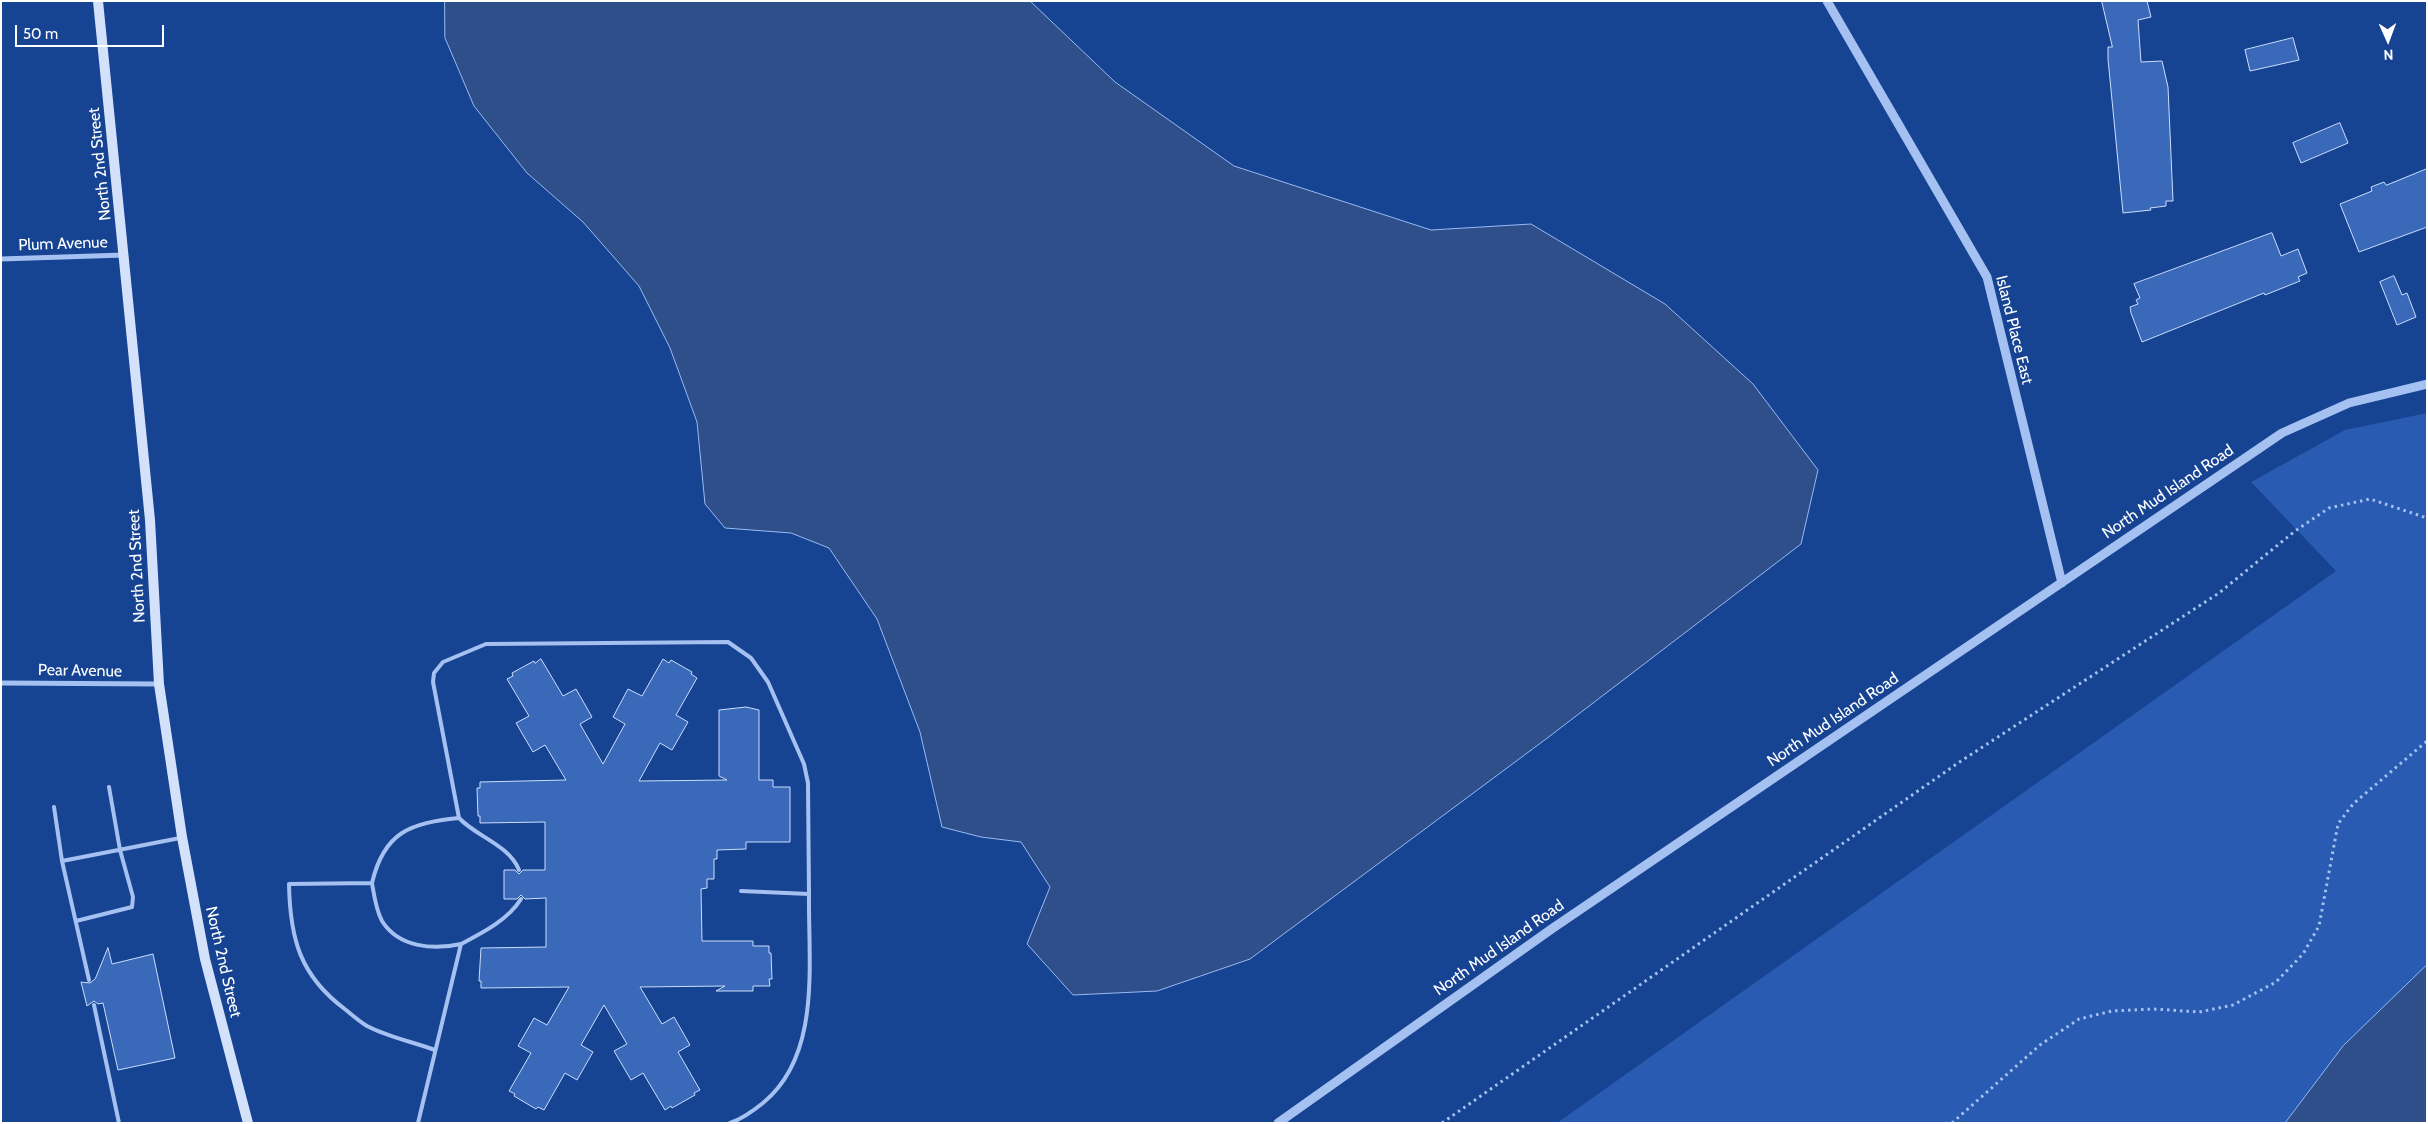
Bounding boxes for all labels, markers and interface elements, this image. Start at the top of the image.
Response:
scale bar [18,15,166,47]
north arrow [2363,15,2413,65]
text: 50 m [23,25,58,43]
text: N [2383,46,2394,64]
street label: North 2nd Street [85,107,115,221]
street label: Plum Avenue [18,233,108,255]
street label: Island Place East [1991,274,2037,386]
street label: North Mud Island Road [2099,441,2237,543]
street label: North 2nd Street [124,509,150,623]
street label: Pear Avenue [38,661,122,681]
street label: North Mud Island Road [1764,669,1902,771]
street label: North Mud Island Road [1430,896,1568,1000]
street label: North 2nd Street [201,905,245,1019]

